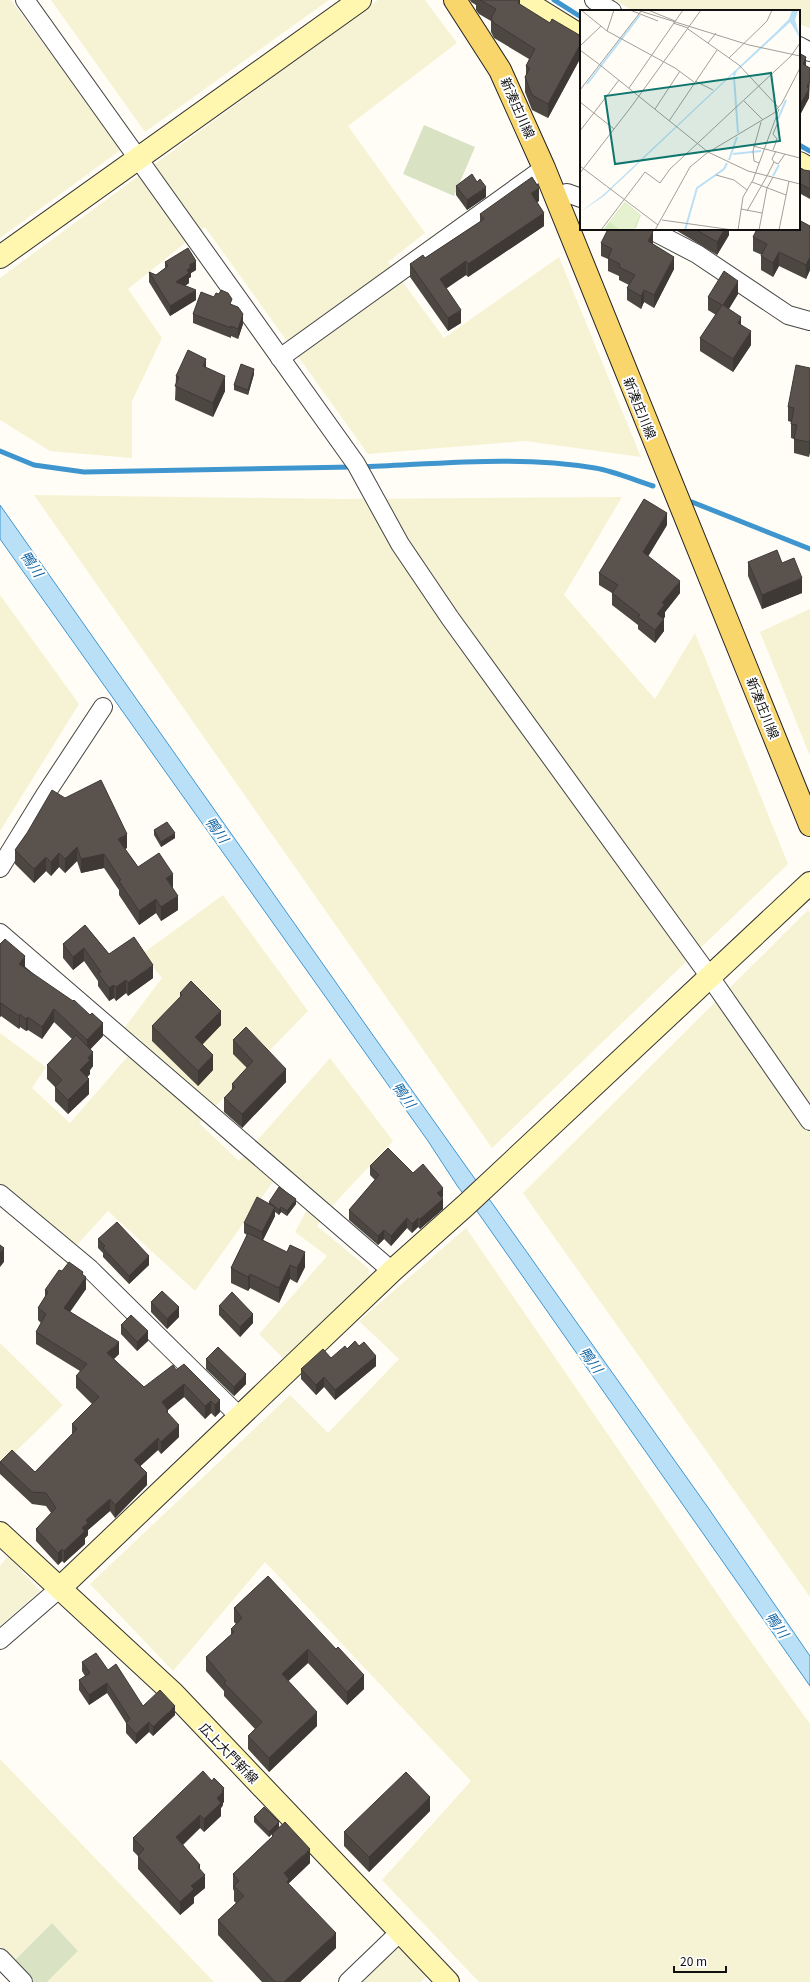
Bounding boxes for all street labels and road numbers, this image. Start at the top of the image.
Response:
street label: 新湊庄川線 [497,74,540,141]
street label: 新湊庄川線 [619,374,661,442]
street label: 新湊庄川線 [742,674,784,742]
street label: 広上大門新線 [195,1718,263,1787]

